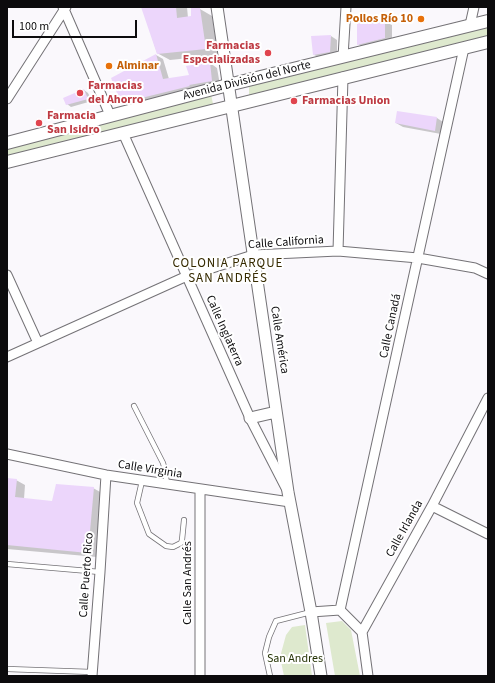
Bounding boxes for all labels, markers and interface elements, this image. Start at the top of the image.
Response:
scale bar [14,12,139,38]
place label: Pollos Río 10 [346,12,413,26]
marker: Pollos Río 10 [416,14,426,24]
text: 100 m [19,18,49,35]
place label: Farmacias Especializadas [183,39,260,67]
marker: Farmacias Especializadas [263,48,273,58]
street label: Avenida División del Norte [182,58,312,104]
place label: Alminar [117,59,159,73]
marker: Alminar [104,61,114,71]
place label: Farmacias del Ahorro [88,79,143,107]
marker: Farmacias del Ahorro [75,88,85,98]
place label: Farmacias Union [302,94,390,108]
marker: Farmacias Union [289,96,299,106]
place label: Farmacia San Isidro [47,109,100,137]
marker: Farmacia San Isidro [34,118,44,128]
street label: Calle California [248,233,324,253]
district label: COLONIA PARQUE SAN ANDRÉS [173,256,283,287]
street label: Calle Canadá [377,292,405,360]
street label: Calle Inglaterra [202,293,246,369]
street label: Calle América [267,305,291,375]
street label: Calle Virginia [117,458,183,482]
street label: Calle Irlanda [383,498,427,560]
street label: Calle Puerto Rico [77,532,97,618]
street label: Calle San Andrés [181,541,195,625]
park label: San Andres [267,652,323,666]

